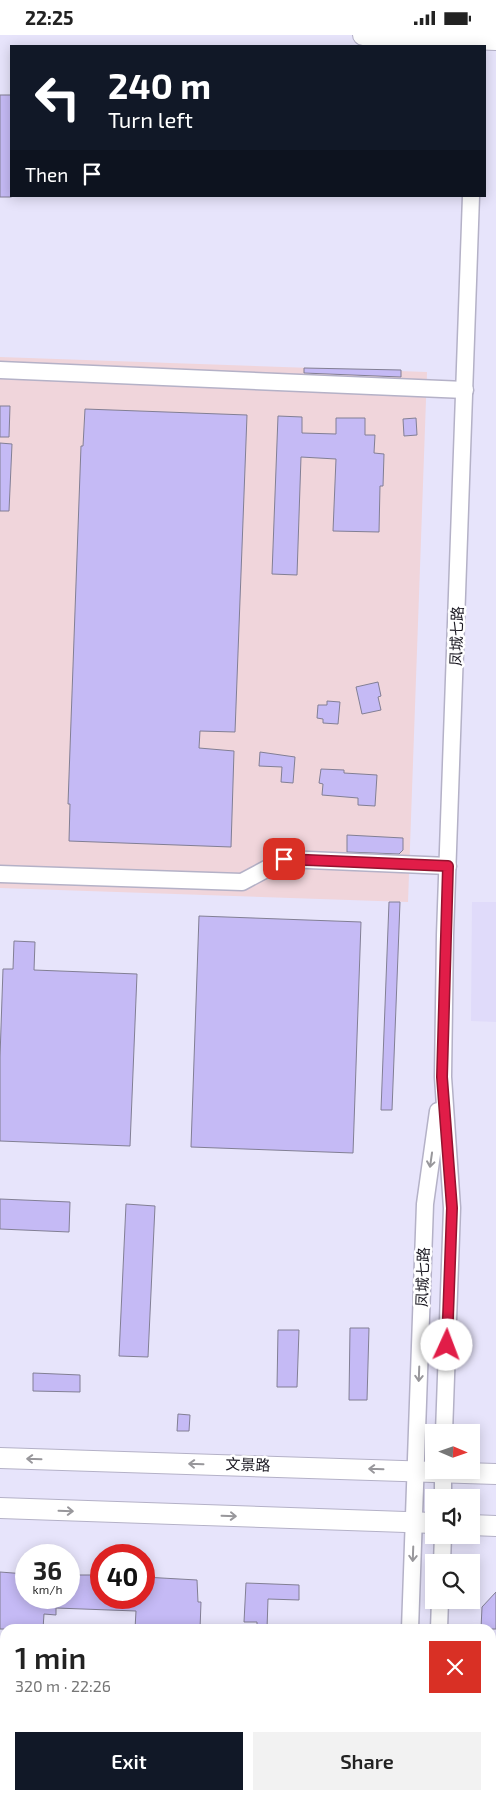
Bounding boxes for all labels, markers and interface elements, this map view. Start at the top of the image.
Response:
text: 22:25 [25,6,74,29]
text: 240 m [108,64,211,106]
icon: left [25,65,90,130]
text: Turn left [108,106,193,132]
icon: arrive [78,160,106,188]
text: Then [25,163,68,186]
street label: 凤城七路 [446,606,466,666]
pin [263,838,305,880]
icon: arrive [270,845,298,873]
one-way arrow [426,1151,436,1167]
street label: 凤城七路 [412,1247,432,1307]
position arrow [420,1318,472,1370]
one-way arrow [414,1366,424,1382]
north arrow [425,1424,480,1479]
map controls [425,1424,480,1609]
one-way arrow [26,1454,42,1464]
street label: 文景路 [225,1454,271,1474]
one-way arrow [189,1459,205,1469]
one-way arrow [369,1464,385,1474]
button: sound [425,1489,480,1544]
one-way arrow [58,1506,74,1515]
one-way arrow [220,1512,236,1521]
speed limit sign: 40 [90,1544,155,1609]
one-way arrow [408,1546,417,1562]
button: search [425,1554,480,1609]
text: 36 [33,1555,62,1585]
text: km/h [33,1582,62,1596]
text: 1 min [15,1639,86,1675]
button: close [429,1641,481,1693]
text: 320 m · 22:26 [15,1676,111,1695]
button: Exit [15,1732,243,1790]
button: Share [253,1732,481,1790]

